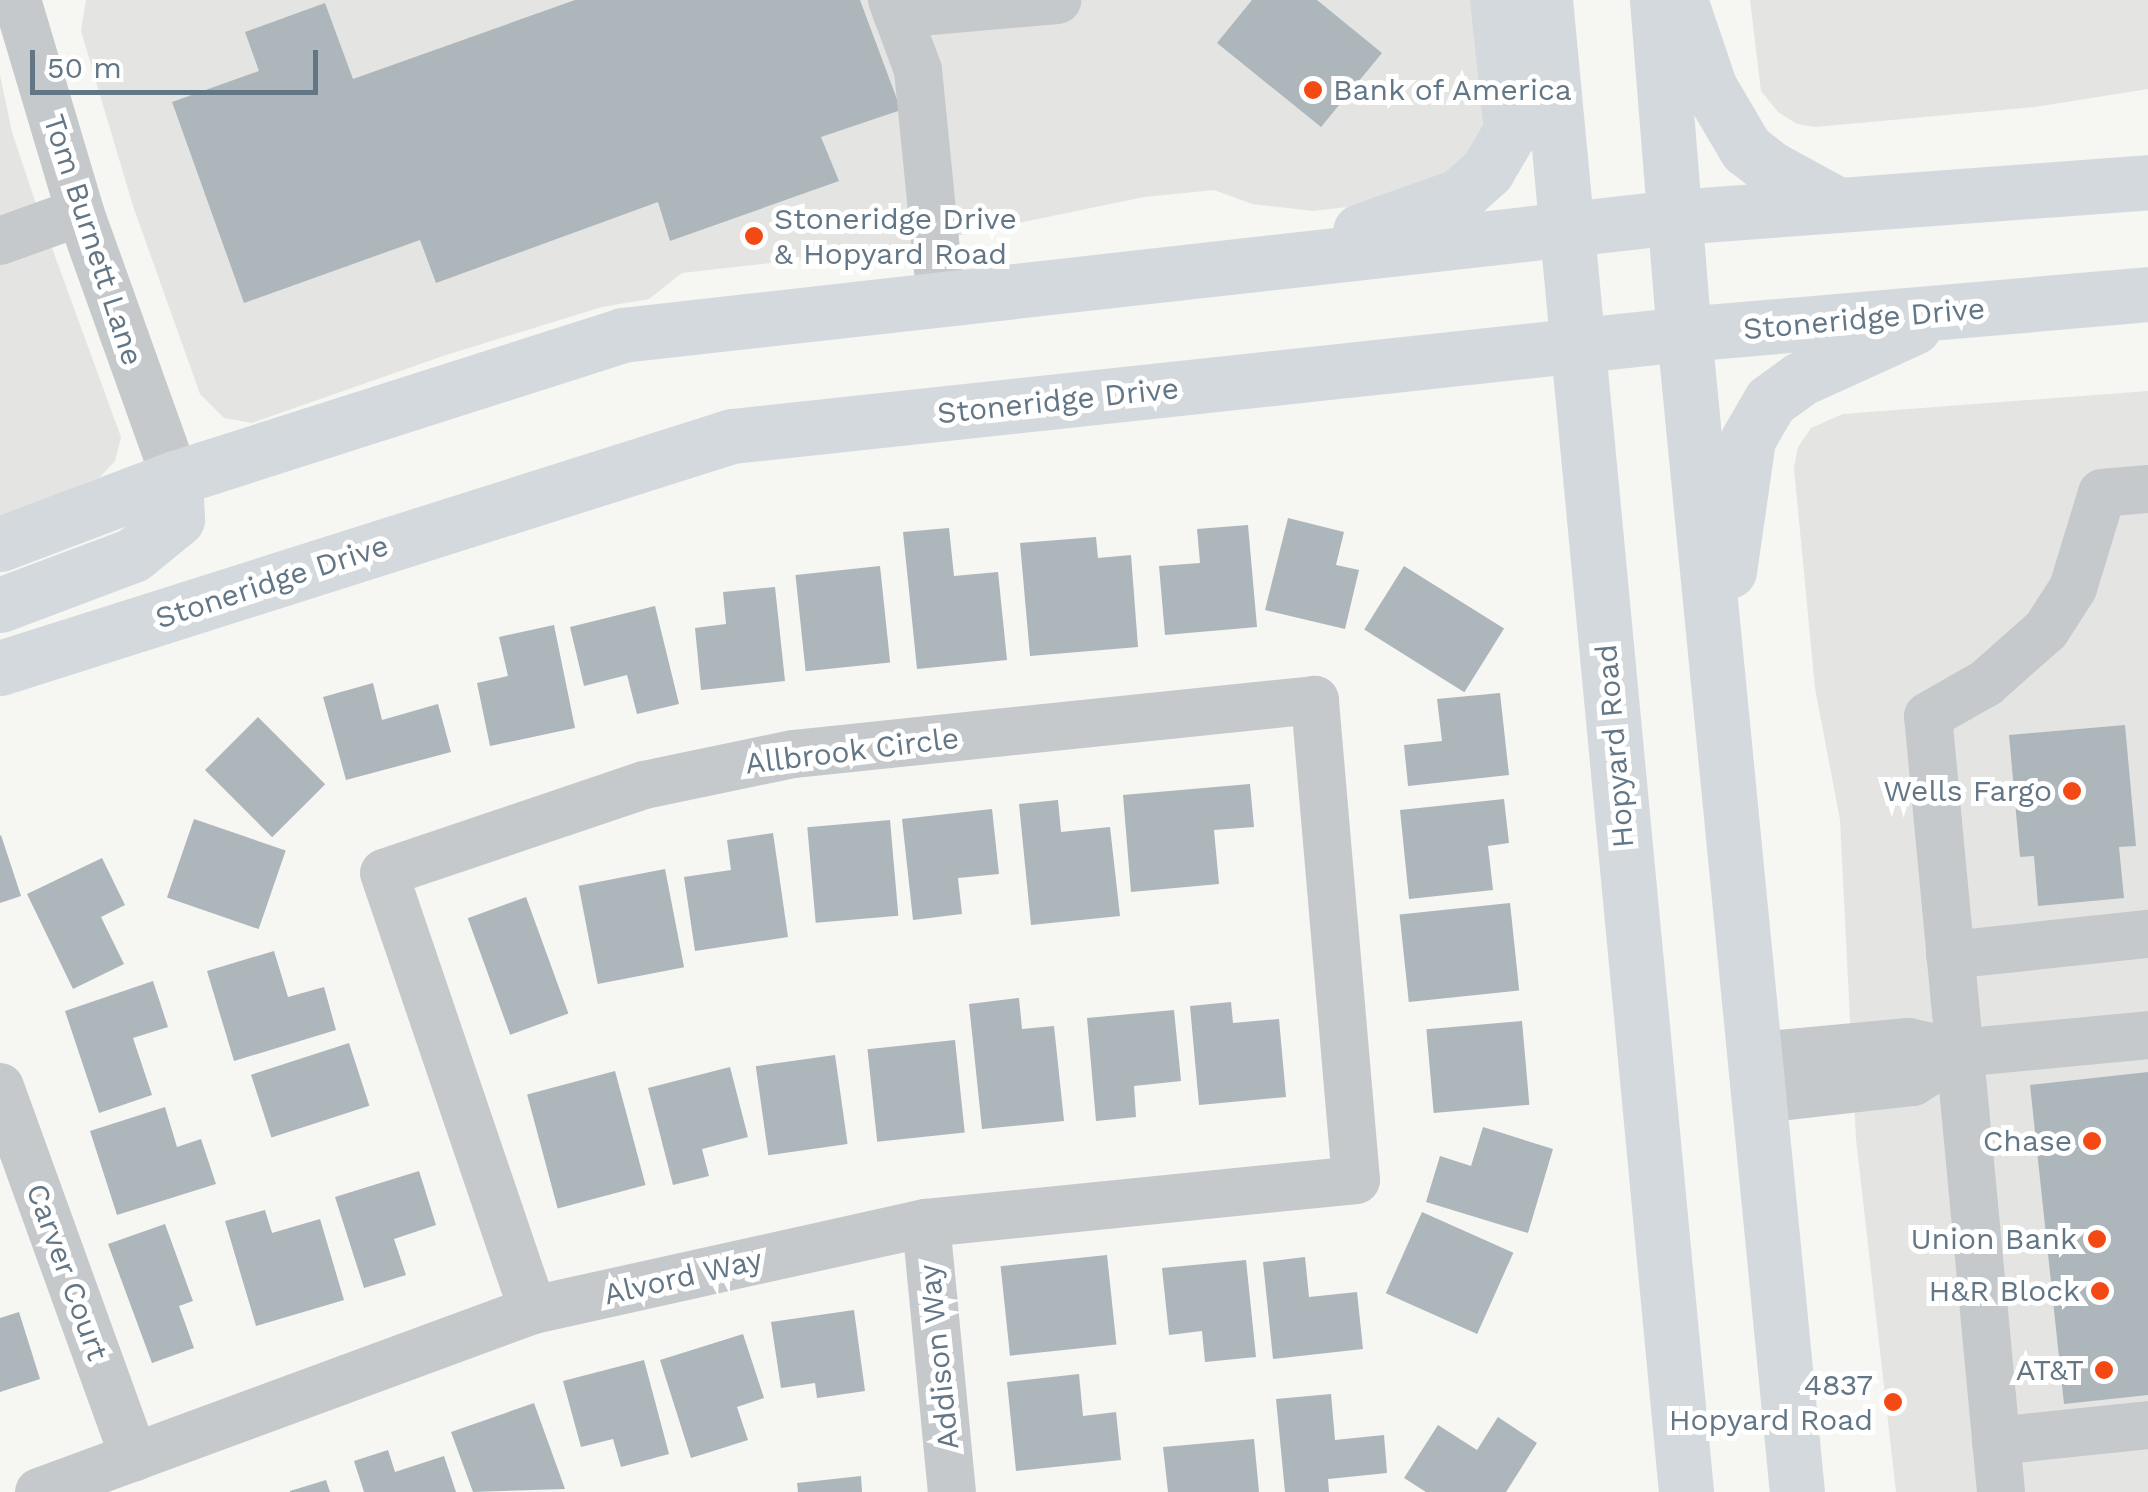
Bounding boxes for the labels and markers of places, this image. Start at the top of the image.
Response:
place label: Bank of America [1333,72,1575,108]
marker: Bank of America [1302,79,1324,101]
place label: Stoneridge Drive & Hopyard Road [774,201,1017,272]
marker: Stoneridge Drive & Hopyard Road [743,225,765,247]
place label: Wells Fargo [1883,773,2052,809]
marker: Wells Fargo [2061,780,2083,802]
place label: Chase [1983,1123,2072,1159]
marker: Chase [2081,1130,2103,1152]
place label: Union Bank [1910,1221,2077,1257]
marker: Union Bank [2086,1228,2108,1250]
place label: H&R Block [1929,1273,2080,1309]
marker: H&R Block [2089,1280,2111,1302]
place label: AT&T [2016,1352,2084,1388]
marker: AT&T [2093,1359,2115,1381]
place label: 4837 Hopyard Road [1669,1367,1873,1438]
marker: 4837 Hopyard Road [1882,1391,1904,1413]

